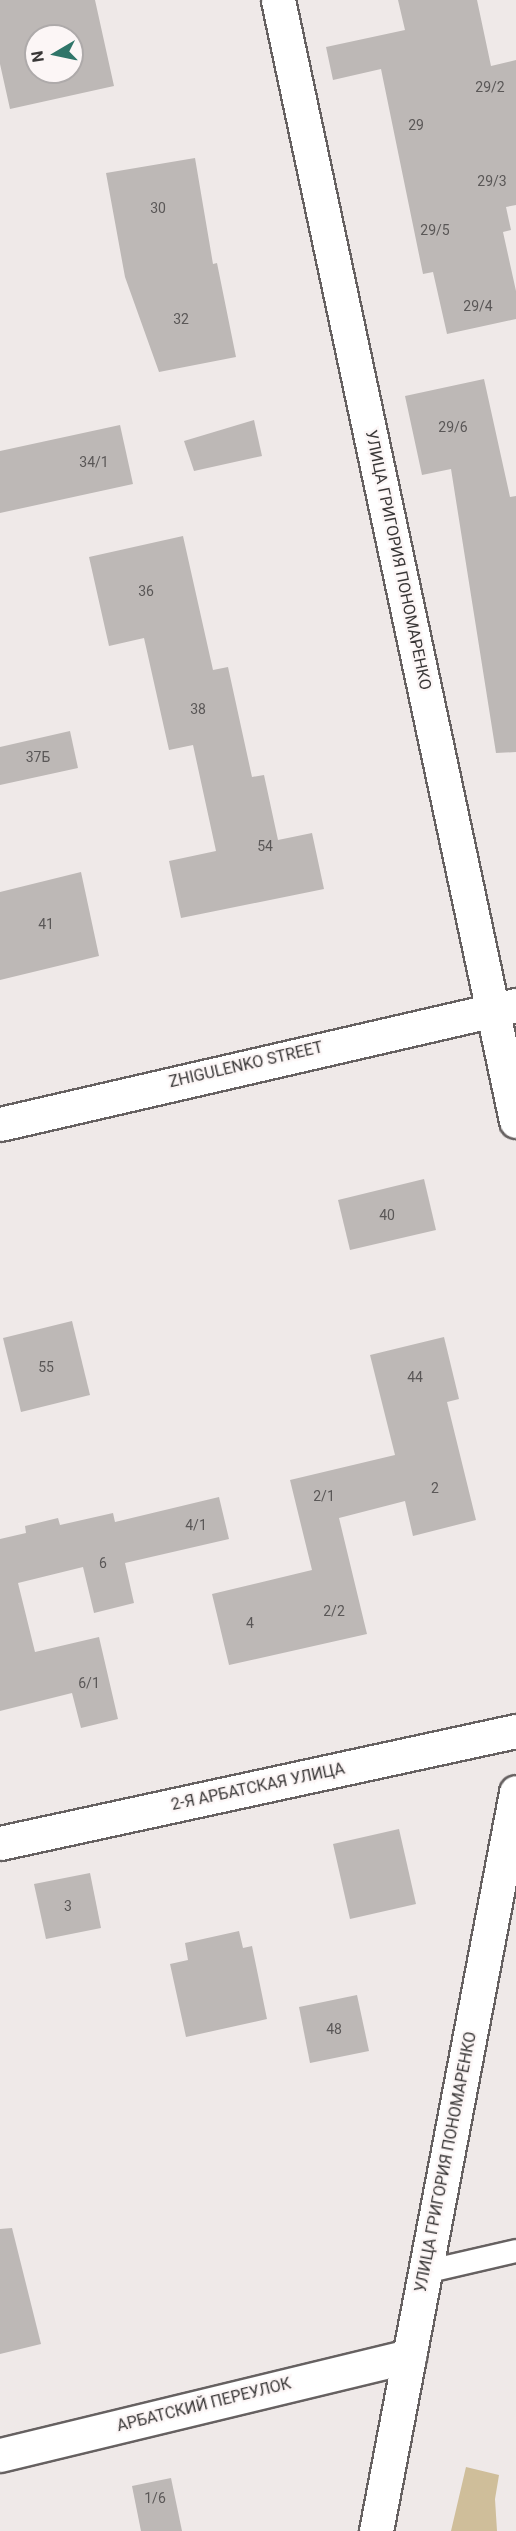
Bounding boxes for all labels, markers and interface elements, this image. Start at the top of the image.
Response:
north arrow [24,24,84,84]
text: N [27,50,48,64]
house number: 29/2 [475,79,505,95]
house number: 29 [408,117,424,133]
house number: 29/3 [477,173,507,189]
house number: 30 [150,200,166,216]
house number: 29/5 [420,222,450,238]
house number: 29/4 [463,298,493,314]
house number: 32 [173,311,189,327]
house number: 29/6 [438,419,468,435]
street label: УЛИЦА ГРИГОРИЯ ПОНОМАРЕНКО [361,428,435,692]
house number: 34/1 [79,454,109,470]
house number: 36 [138,583,154,599]
house number: 38 [190,701,206,717]
house number: 37Б [26,749,50,765]
house number: 54 [257,838,273,854]
house number: 41 [38,916,54,932]
street label: ZHIGULENKO STREET [167,1038,325,1092]
house number: 40 [379,1207,395,1223]
house number: 55 [38,1359,54,1375]
house number: 44 [407,1369,423,1385]
house number: 2 [431,1480,439,1496]
house number: 2/1 [313,1488,335,1504]
house number: 4/1 [185,1517,207,1533]
house number: 6 [99,1555,107,1571]
house number: 2/2 [323,1603,345,1619]
house number: 4 [246,1615,254,1631]
house number: 6/1 [78,1675,100,1691]
street label: 2-Я АРБАТСКАЯ УЛИЦА [169,1759,347,1815]
house number: 3 [64,1898,72,1914]
house number: 48 [326,2021,342,2037]
street label: УЛИЦА ГРИГОРИЯ ПОНОМАРЕНКО [411,2030,481,2294]
street label: АРБАТСКИЙ ПЕРЕУЛОК [115,2374,293,2436]
house number: 1/6 [144,2490,166,2506]

